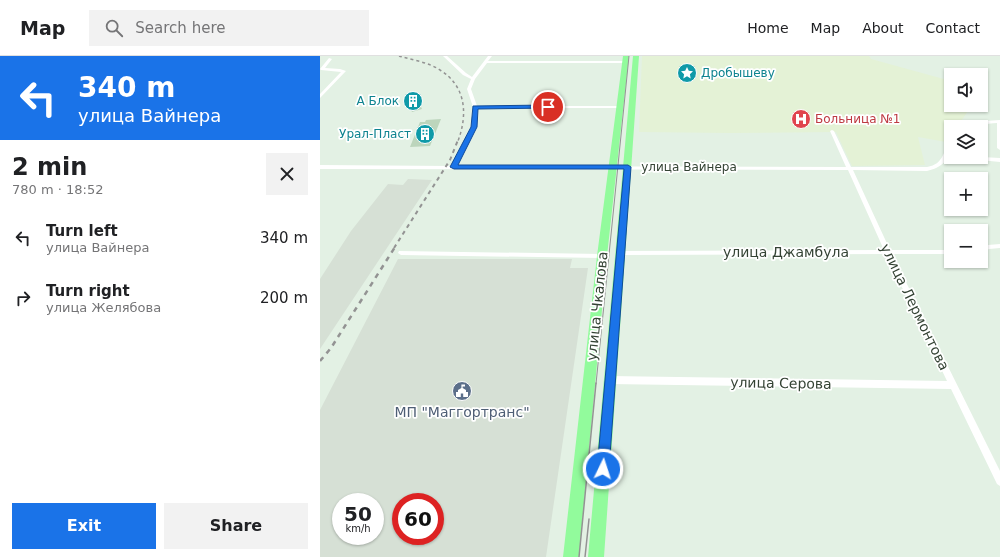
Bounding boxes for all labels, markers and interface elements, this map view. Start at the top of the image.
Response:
search box [89,10,369,46]
text: Map [20,17,65,39]
icon: search [103,17,125,39]
text: Search here [135,19,225,37]
text: Home [747,20,789,36]
text: Map [811,20,840,36]
text: About [862,20,904,36]
text: Contact [926,20,980,36]
place icon: Дробышеву [676,62,698,84]
place label: Дробышеву [701,66,775,80]
map controls [944,68,988,268]
button: sound [944,68,988,112]
text: 340 m [78,71,175,104]
icon: left [12,72,64,124]
building icon: А Блок [402,90,424,112]
pin [531,90,565,124]
place label: А Блок [356,94,399,108]
icon: arrive [537,96,559,118]
text: улица Вайнера [78,105,221,126]
hospital icon: Больница №1 [790,108,812,130]
place label: Больница №1 [815,112,900,126]
button: layers [944,120,988,164]
building icon: Урал-Пласт [414,123,436,145]
place label: Урал-Пласт [339,127,411,141]
text: 2 min [12,153,87,181]
button: close [266,153,308,195]
street label: улица Вайнера [641,160,737,174]
button: + [944,172,988,216]
text: 780 m · 18:52 [12,182,103,197]
text: Turn left [46,222,118,240]
button: − [944,224,988,268]
icon: left [12,227,34,249]
text: 340 m [260,229,308,247]
text: улица Вайнера [46,240,149,255]
street label: улица Лермонтова [877,241,953,373]
street label: улица Джамбула [723,244,849,260]
street label: улица Чкалова [583,251,611,361]
text: Turn right [46,282,130,300]
icon: right [12,287,34,309]
text: 200 m [260,289,308,307]
text: улица Желябова [46,300,161,315]
street label: улица Серова [730,374,832,392]
public building icon: МП "Маггортранс" [451,380,473,402]
place label: МП "Маггортранс" [394,404,530,420]
position arrow [582,448,624,490]
speed limit sign: 60 [392,493,444,545]
text: 50 [344,502,372,526]
button: Exit [12,503,156,549]
button: Share [164,503,308,549]
text: km/h [345,523,371,534]

